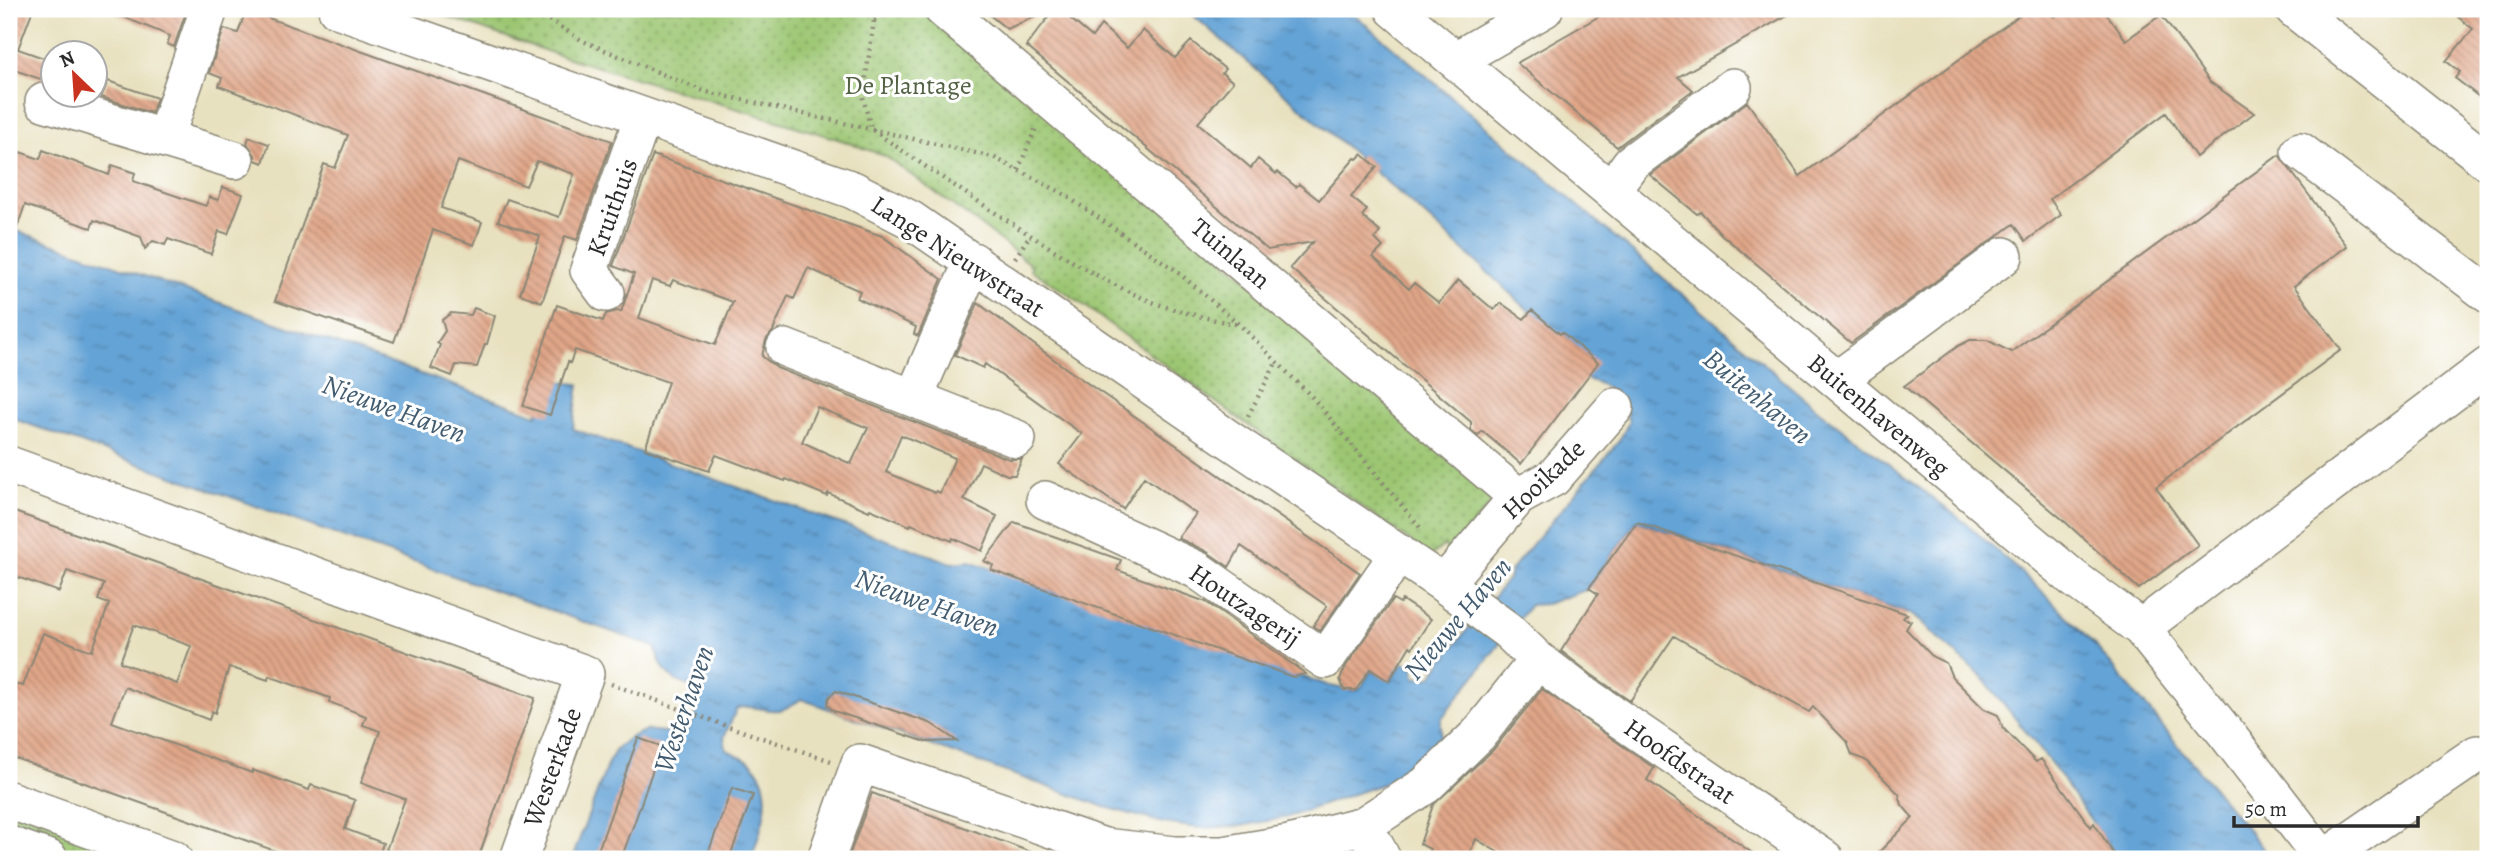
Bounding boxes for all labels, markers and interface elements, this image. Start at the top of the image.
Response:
north arrow [38,38,108,108]
text: N [55,45,79,74]
park label: De Plantage [844,68,972,103]
street label: Kruithuis [579,153,646,261]
street label: Lange Nieuwstraat [864,187,1052,326]
street label: Tuinlaan [1183,210,1278,297]
water label: Buitenhaven [1695,340,1820,453]
street label: Buitenhavenweg [1800,345,1957,485]
water label: Nieuwe Haven [317,365,471,452]
street label: Hooikade [1494,432,1593,527]
water label: Nieuwe Haven [1395,549,1520,688]
street label: Houtzagerij [1182,555,1307,655]
water label: Nieuwe Haven [850,559,1004,646]
water label: Westerhaven [645,641,723,778]
street label: Westerkade [514,703,590,833]
street label: Hoofdstraat [1617,710,1743,813]
scale bar [2234,784,2418,828]
text: 50 m [2245,795,2287,823]

